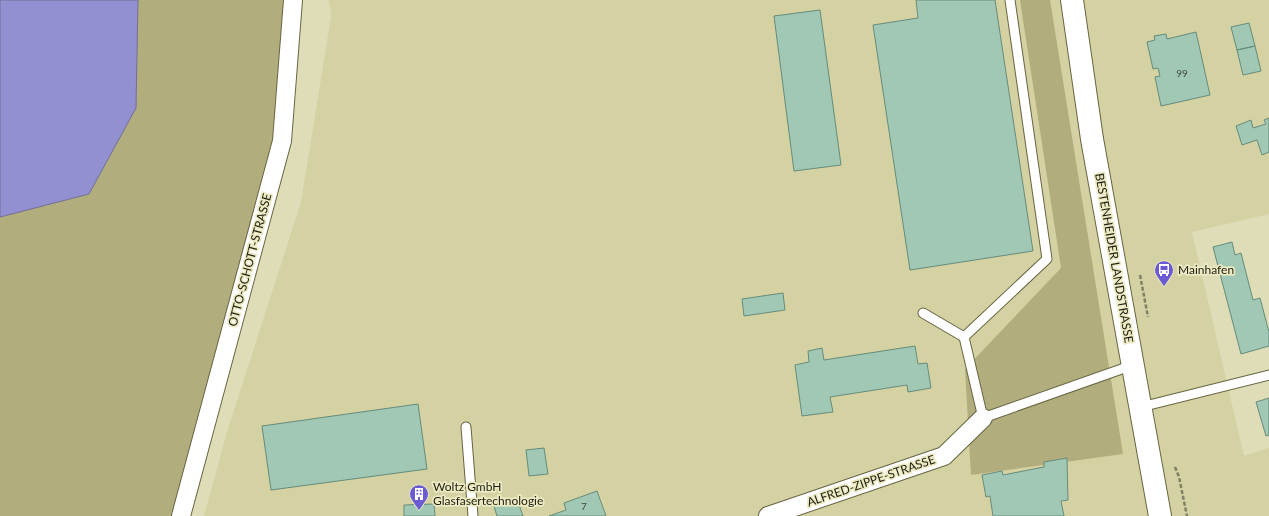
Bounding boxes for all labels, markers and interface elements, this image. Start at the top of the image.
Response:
house number: 99 [1176,67,1188,79]
street label: BESTENHEIDER LANDSTRASSE [1092,172,1137,344]
street label: OTTO-SCHOTT-STRASSE [225,192,275,328]
bus stop icon: Mainhafen [1153,259,1175,287]
place label: Mainhafen [1178,262,1234,277]
street label: ALFRED-ZIPPE-STRASSE [805,452,937,510]
place label: Woltz GmbH Glasfasertechnologie [433,479,543,508]
building icon: Woltz GmbH Glasfasertechnologie [408,483,430,511]
house number: 7 [581,500,587,512]

